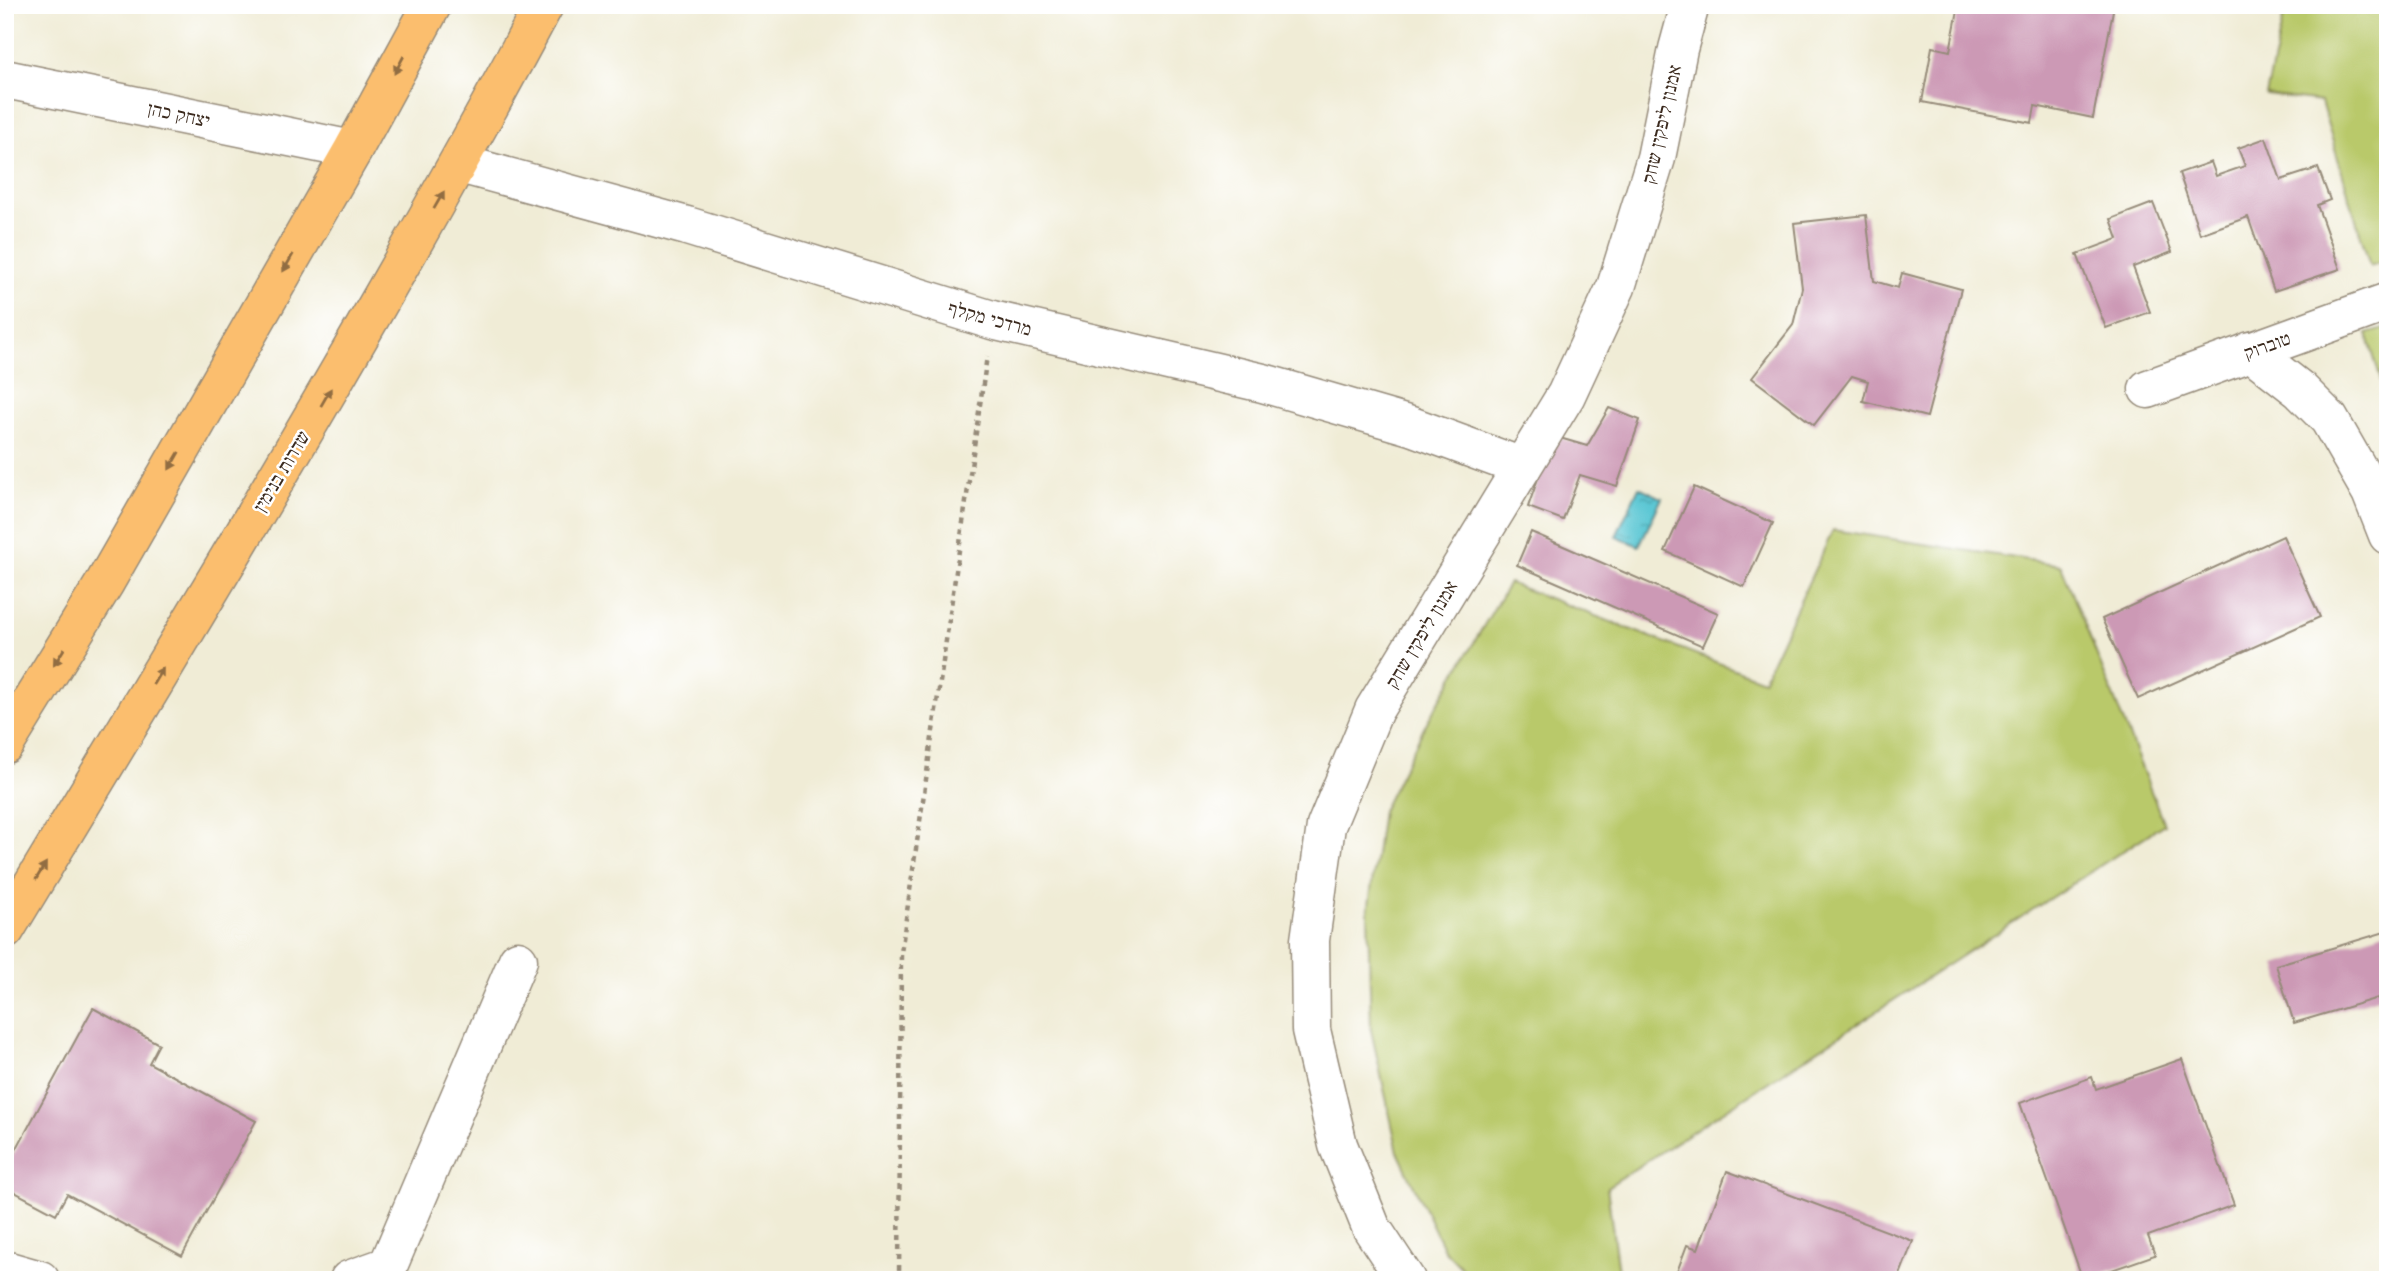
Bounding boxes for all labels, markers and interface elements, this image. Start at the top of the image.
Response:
one-way arrow [393,55,405,75]
street label: אמנון ליפקין שחק [1640,63,1686,186]
street label: יצחק כהן [146,101,211,132]
one-way arrow [433,190,445,210]
one-way arrow [282,254,294,273]
street label: מרדכי מקלף [946,299,1033,341]
street label: טוברוק [2242,330,2294,365]
one-way arrow [320,388,332,407]
street label: שדרות בנימין [252,429,315,516]
one-way arrow [168,451,180,470]
street label: אמנון ליפקין שחק [1383,578,1463,692]
one-way arrow [52,647,65,666]
one-way arrow [151,667,164,686]
one-way arrow [34,862,47,881]

